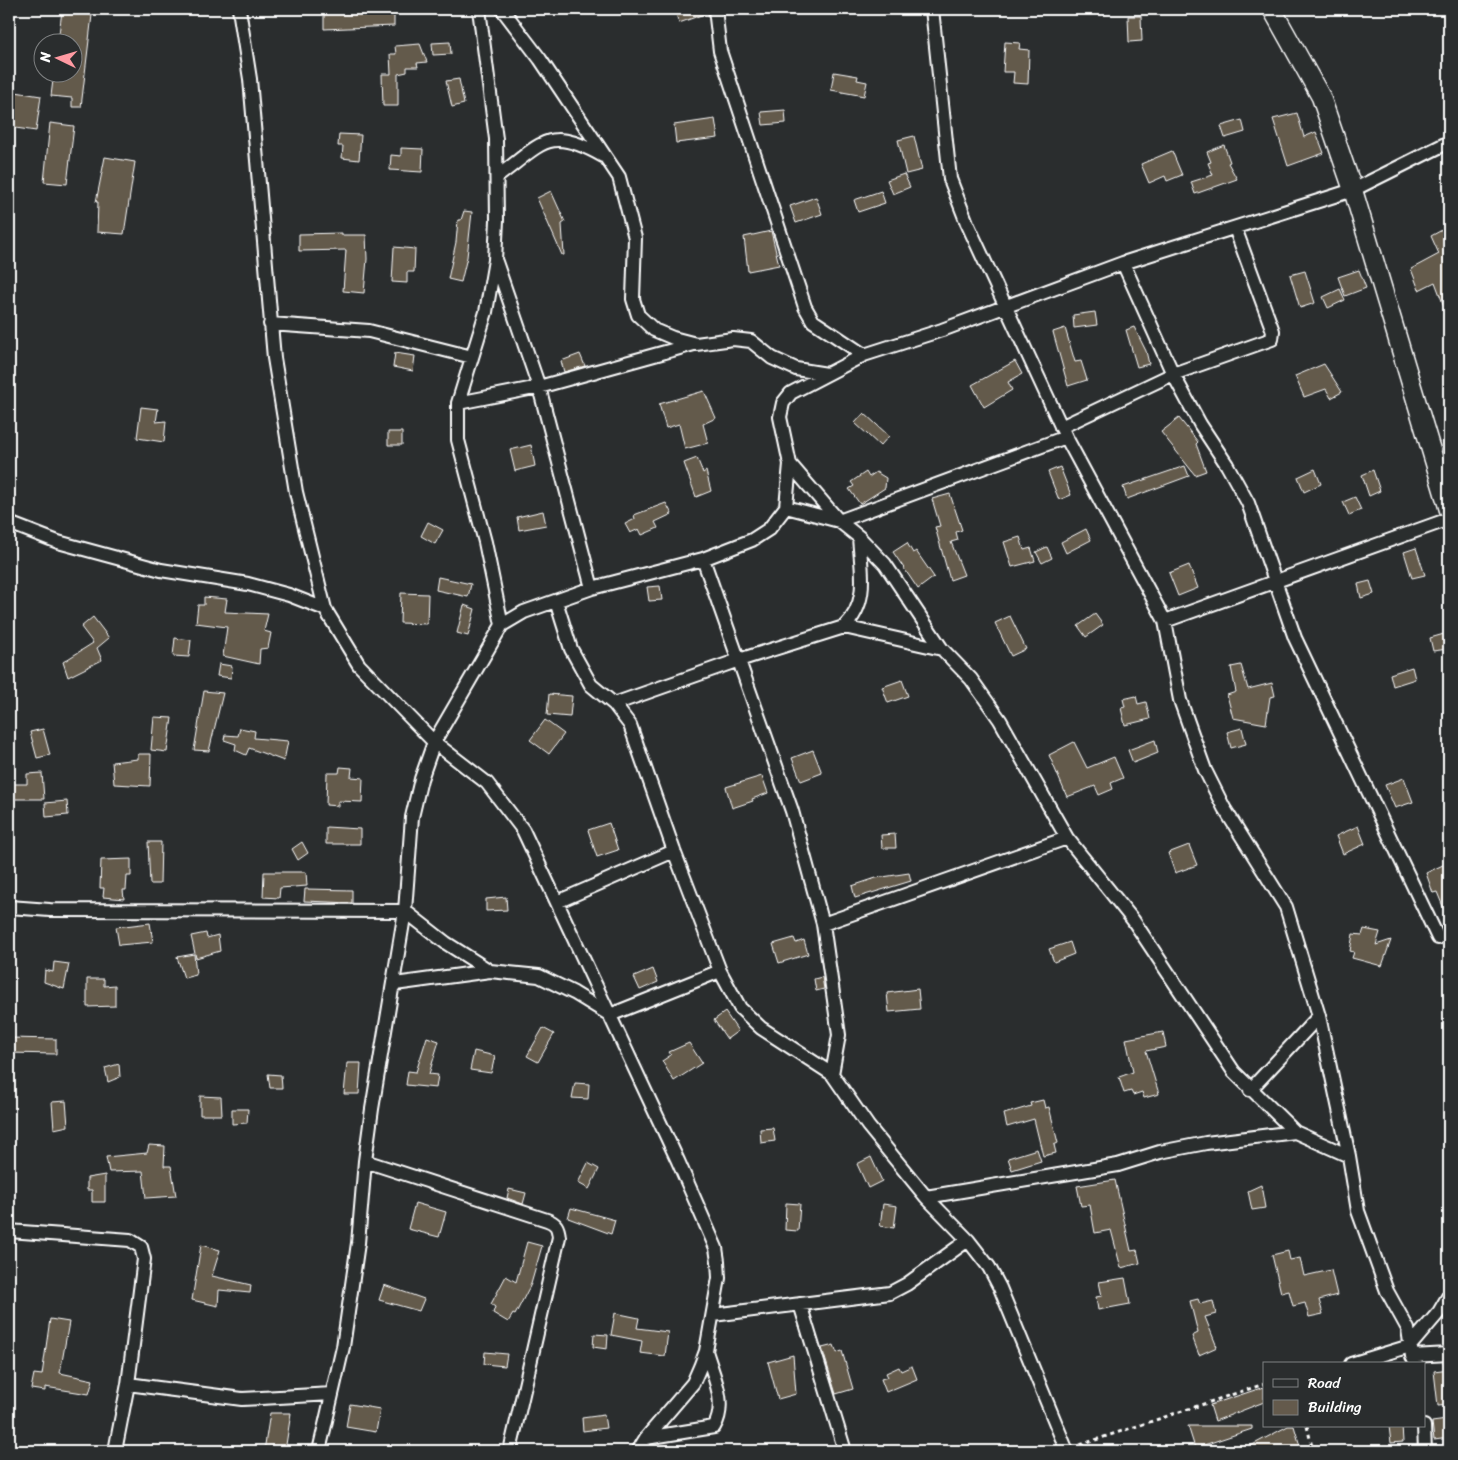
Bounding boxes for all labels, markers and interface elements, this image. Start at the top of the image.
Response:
north arrow [32,32,82,82]
text: N [33,51,58,64]
legend [1263,1362,1426,1428]
text: Road [1308,1370,1341,1396]
text: Building [1308,1394,1362,1420]

